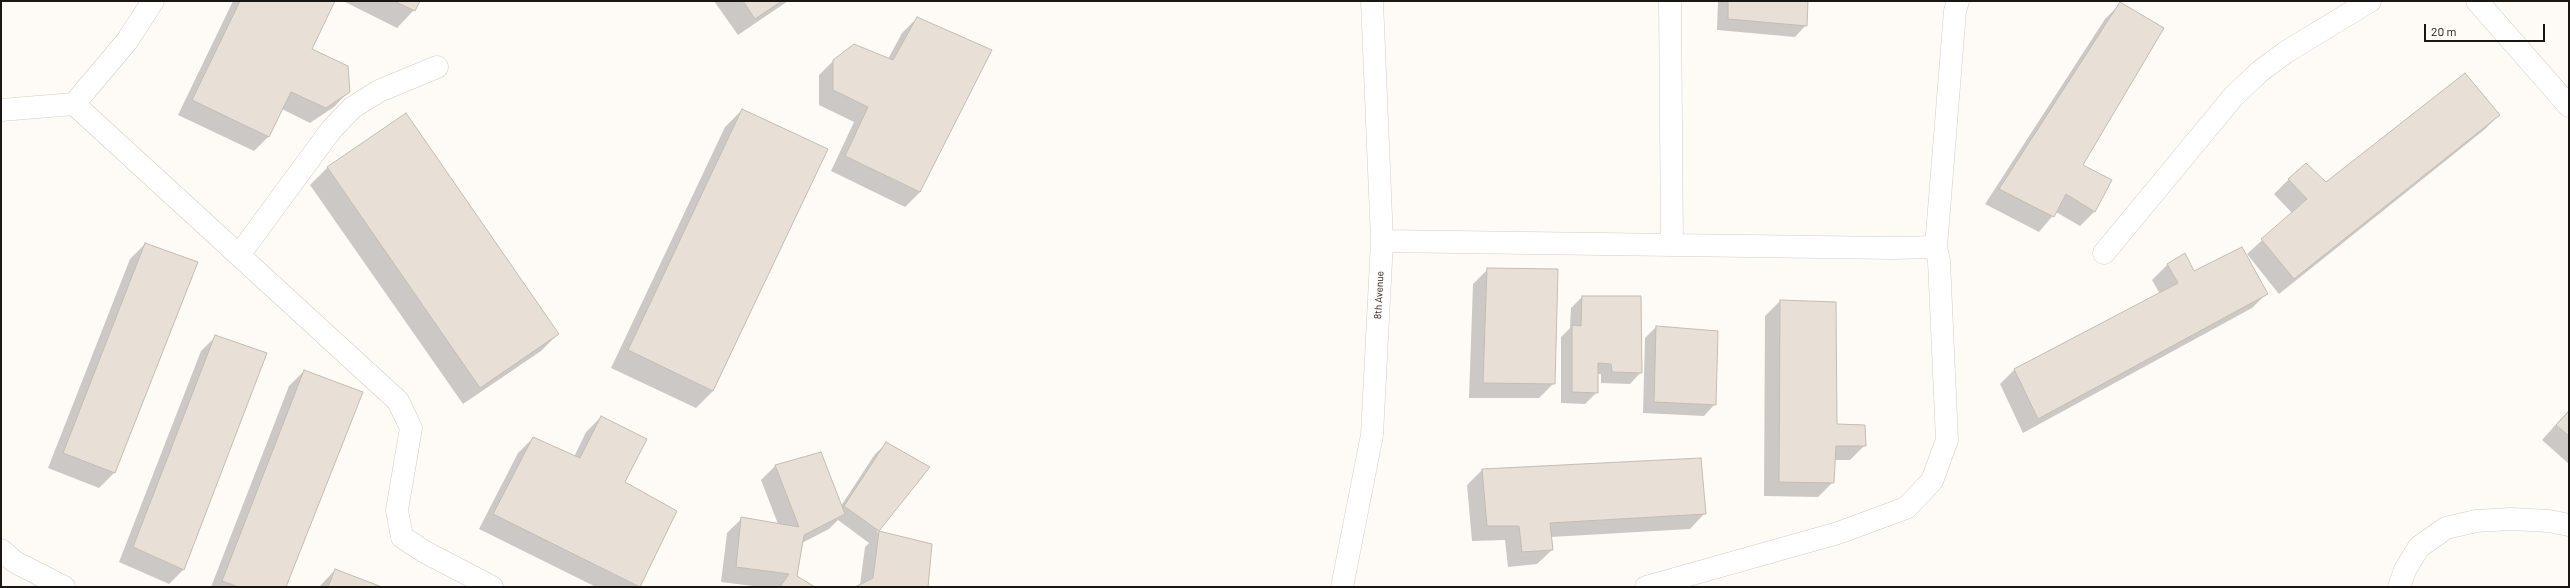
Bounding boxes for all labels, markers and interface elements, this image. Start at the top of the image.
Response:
scale bar [2426,16,2547,42]
text: 20 m [2431,24,2457,38]
street label: 8th Avenue [1372,271,1386,319]

